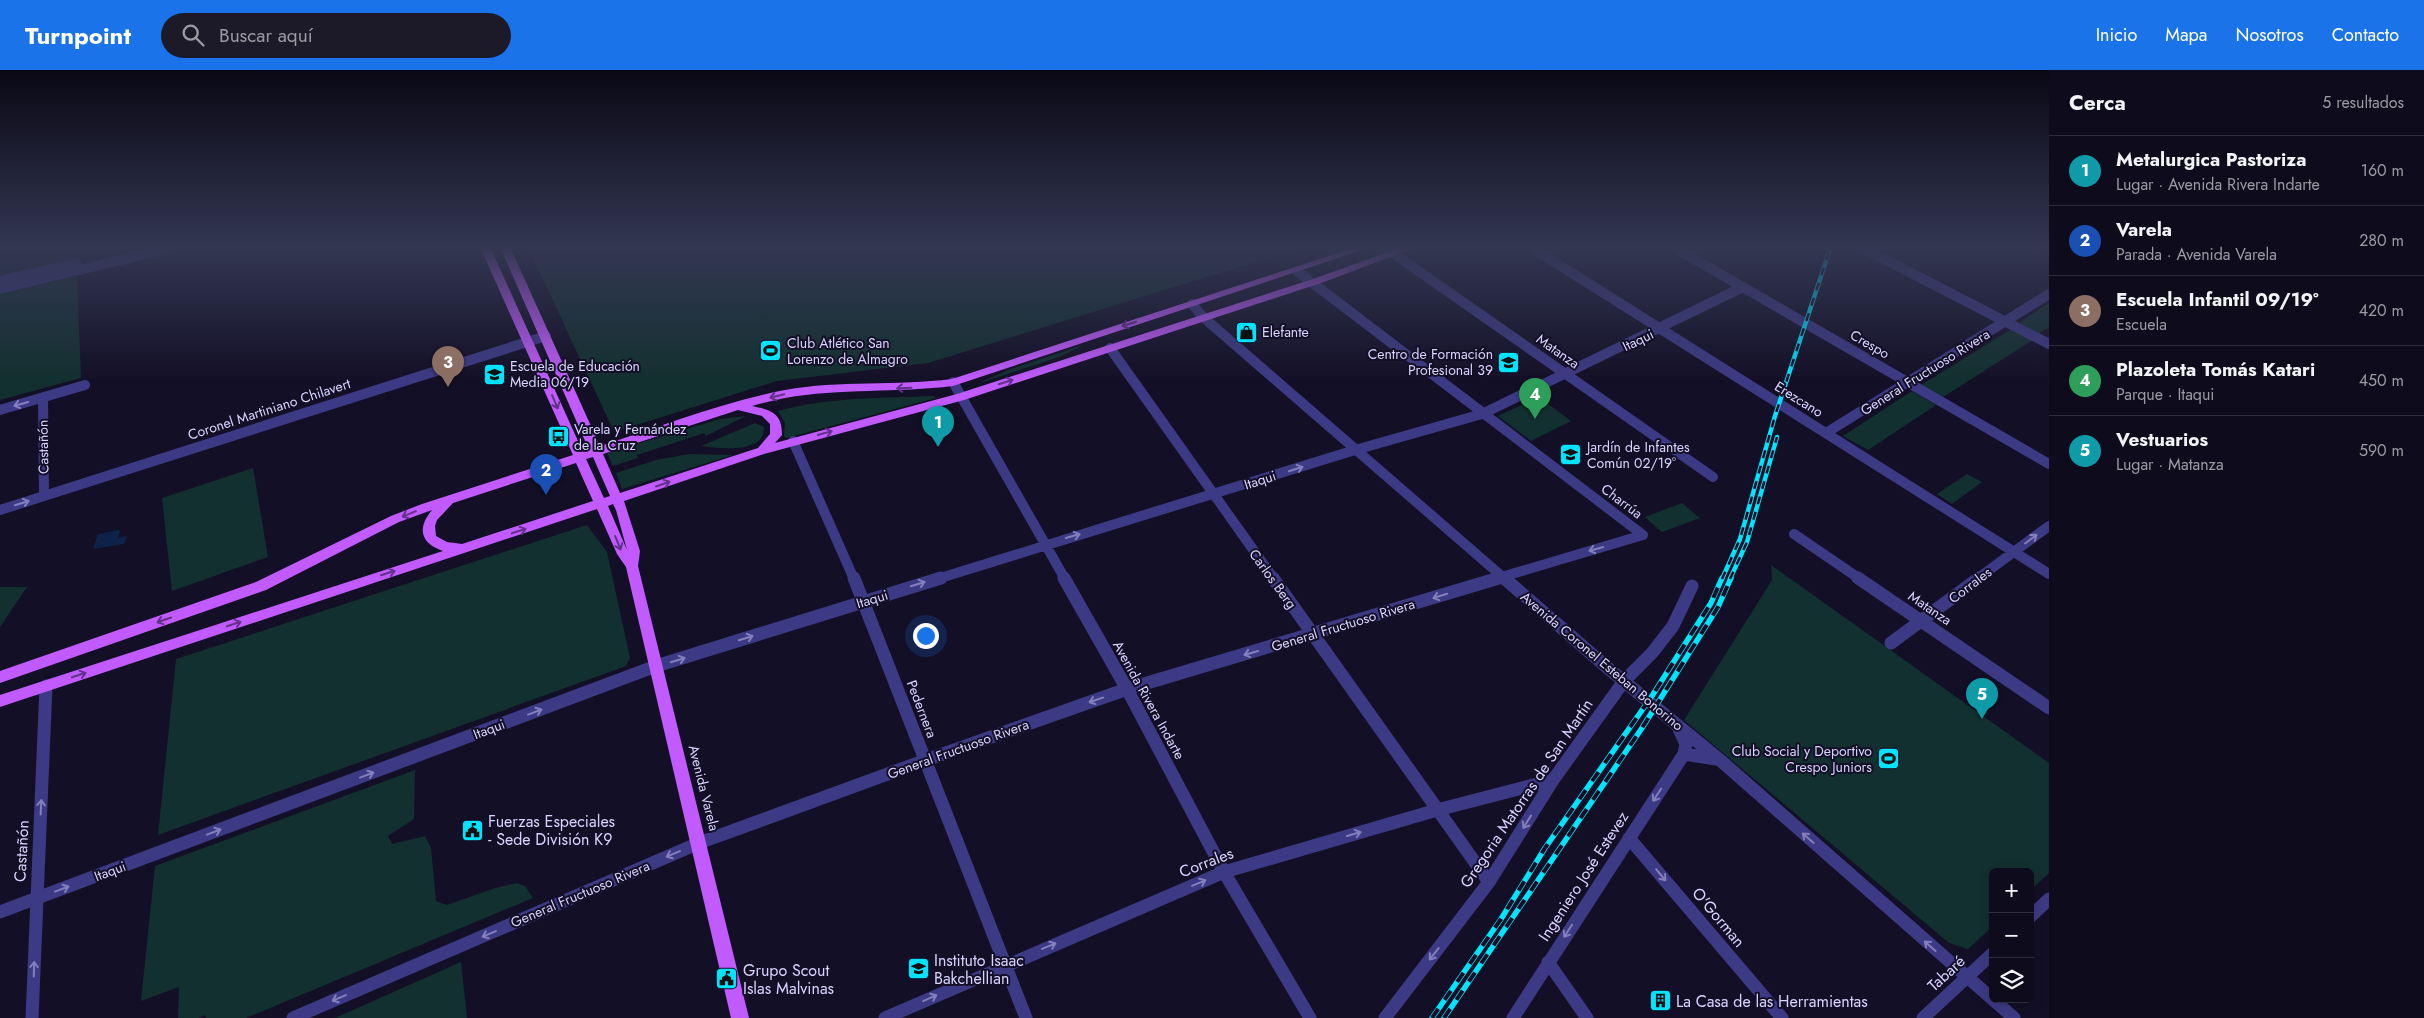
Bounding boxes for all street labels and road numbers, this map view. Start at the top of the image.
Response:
street label: Itaqui [1619,324,1657,356]
street label: General Fructuoso Rivera [1856,324,1994,420]
street label: Crespo [1847,325,1894,363]
street label: Matanza [1532,329,1584,373]
street label: Coronel Martiniano Chilavert [185,373,354,445]
street label: Erezcano [1771,376,1827,422]
street label: Castañón [33,420,53,474]
street label: Itaqui [1241,465,1279,495]
street label: Charrúa [1597,479,1647,523]
street label: Carlos Berg [1245,545,1301,613]
street label: Corrales [1944,562,1996,608]
street label: Itaqui [854,585,890,613]
street label: Matanza [1904,586,1956,630]
street label: Avenida Coronel Esteban Bonorino [1516,587,1688,735]
street label: General Fructuoso Rivera [1269,594,1417,656]
street label: Avenida Rivera Indarte [1108,637,1190,763]
street label: Pedernera [902,677,942,741]
street label: Gregoria Matorras de San Martín [1454,694,1598,892]
street label: Itaqui [470,714,508,744]
street label: General Fructuoso Rivera [884,714,1032,784]
street label: Avenida Varela [684,743,724,833]
street label: Ingeniero José Estevez [1533,806,1634,946]
street label: Castañón [8,819,35,883]
street label: Corrales [1176,842,1237,883]
street label: Itaqui [91,856,129,886]
street label: General Fructuoso Rivera [507,856,653,932]
street label: O'Gorman [1687,882,1751,952]
street label: Tabaré [1922,950,1970,997]

